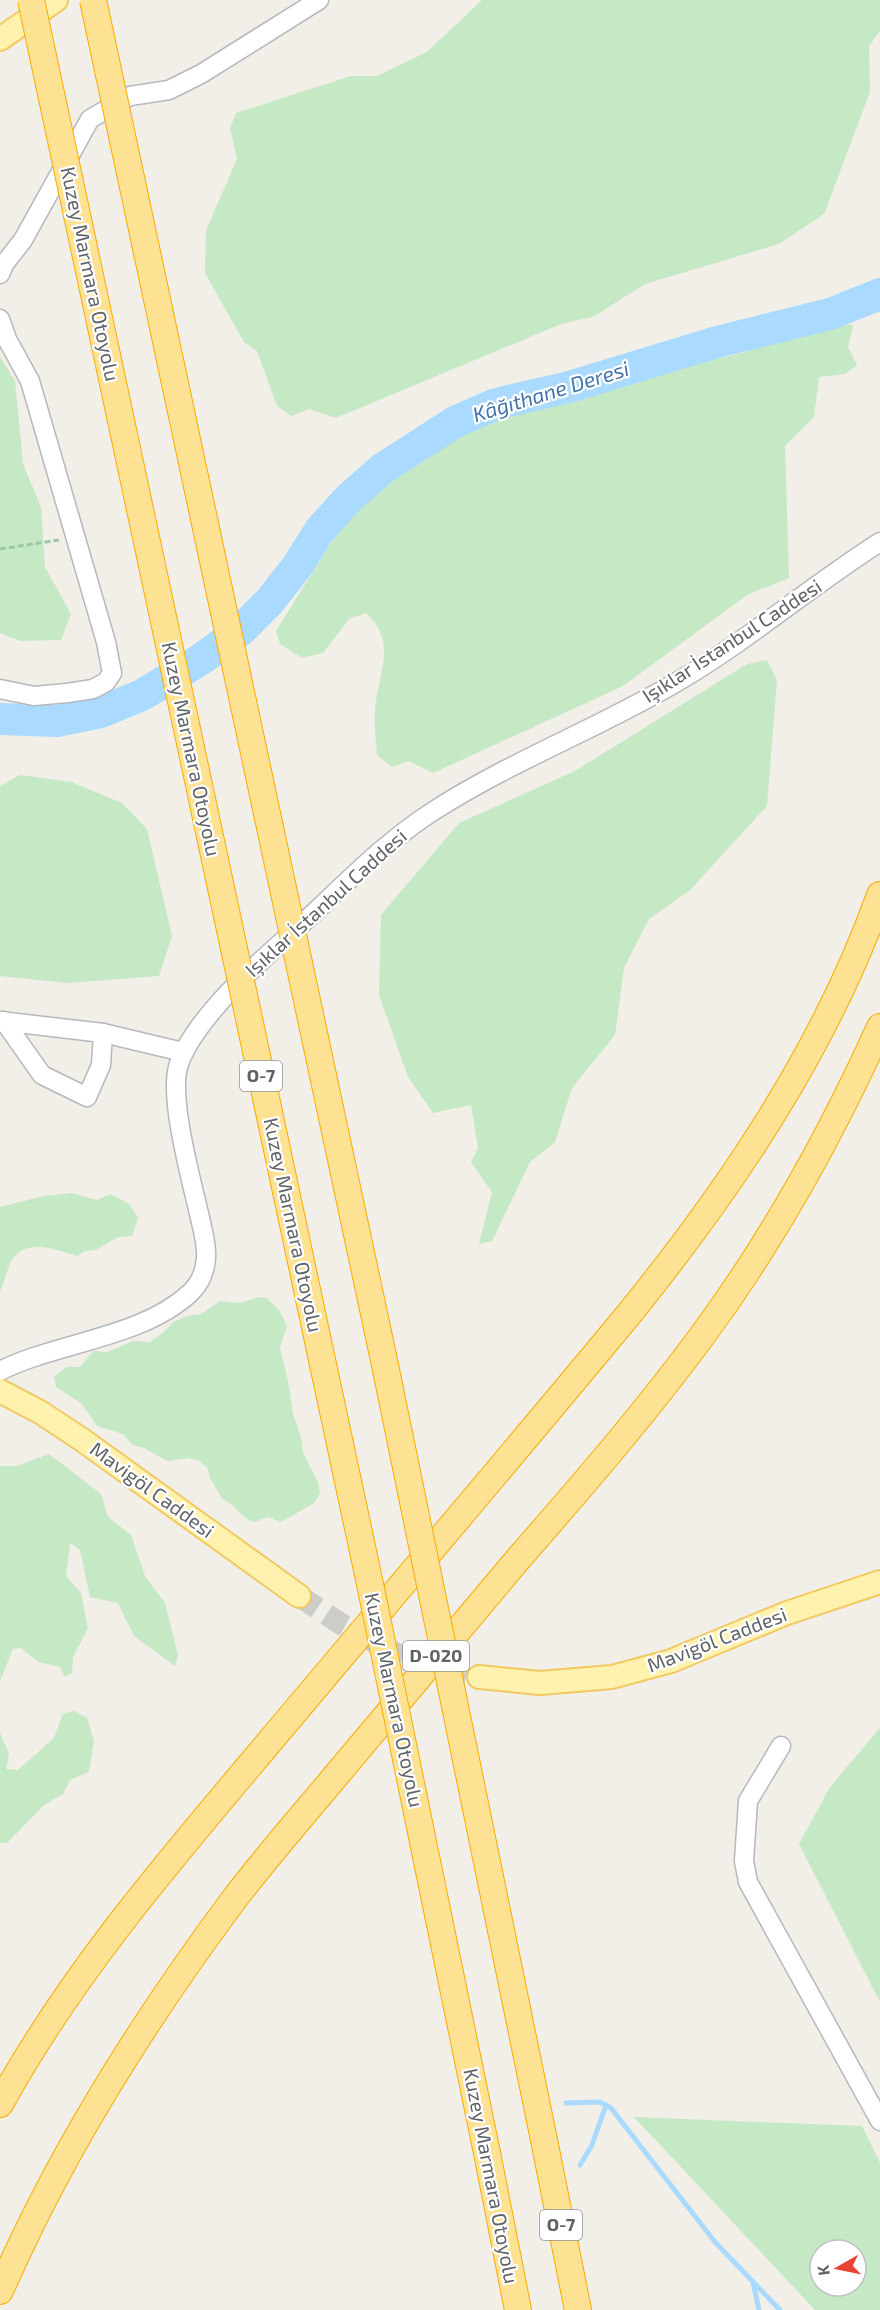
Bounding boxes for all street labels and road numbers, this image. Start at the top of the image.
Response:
street label: Kuzey Marmara Otoyolu [57,164,125,383]
street label: Işıklar İstanbul Caddesi [637,573,826,708]
street label: Kuzey Marmara Otoyolu [158,639,226,858]
street label: Işıklar İstanbul Caddesi [240,823,412,982]
road number: O-7 [240,1061,282,1091]
street label: Kuzey Marmara Otoyolu [260,1115,328,1334]
street label: Mavigöl Caddesi [86,1436,219,1542]
street label: Kuzey Marmara Otoyolu [361,1590,429,1809]
street label: Mavigöl Caddesi [643,1601,790,1677]
road number: D-020 [403,1641,469,1671]
street label: Kuzey Marmara Otoyolu [459,2066,525,2285]
road number: O-7 [540,2210,582,2240]

